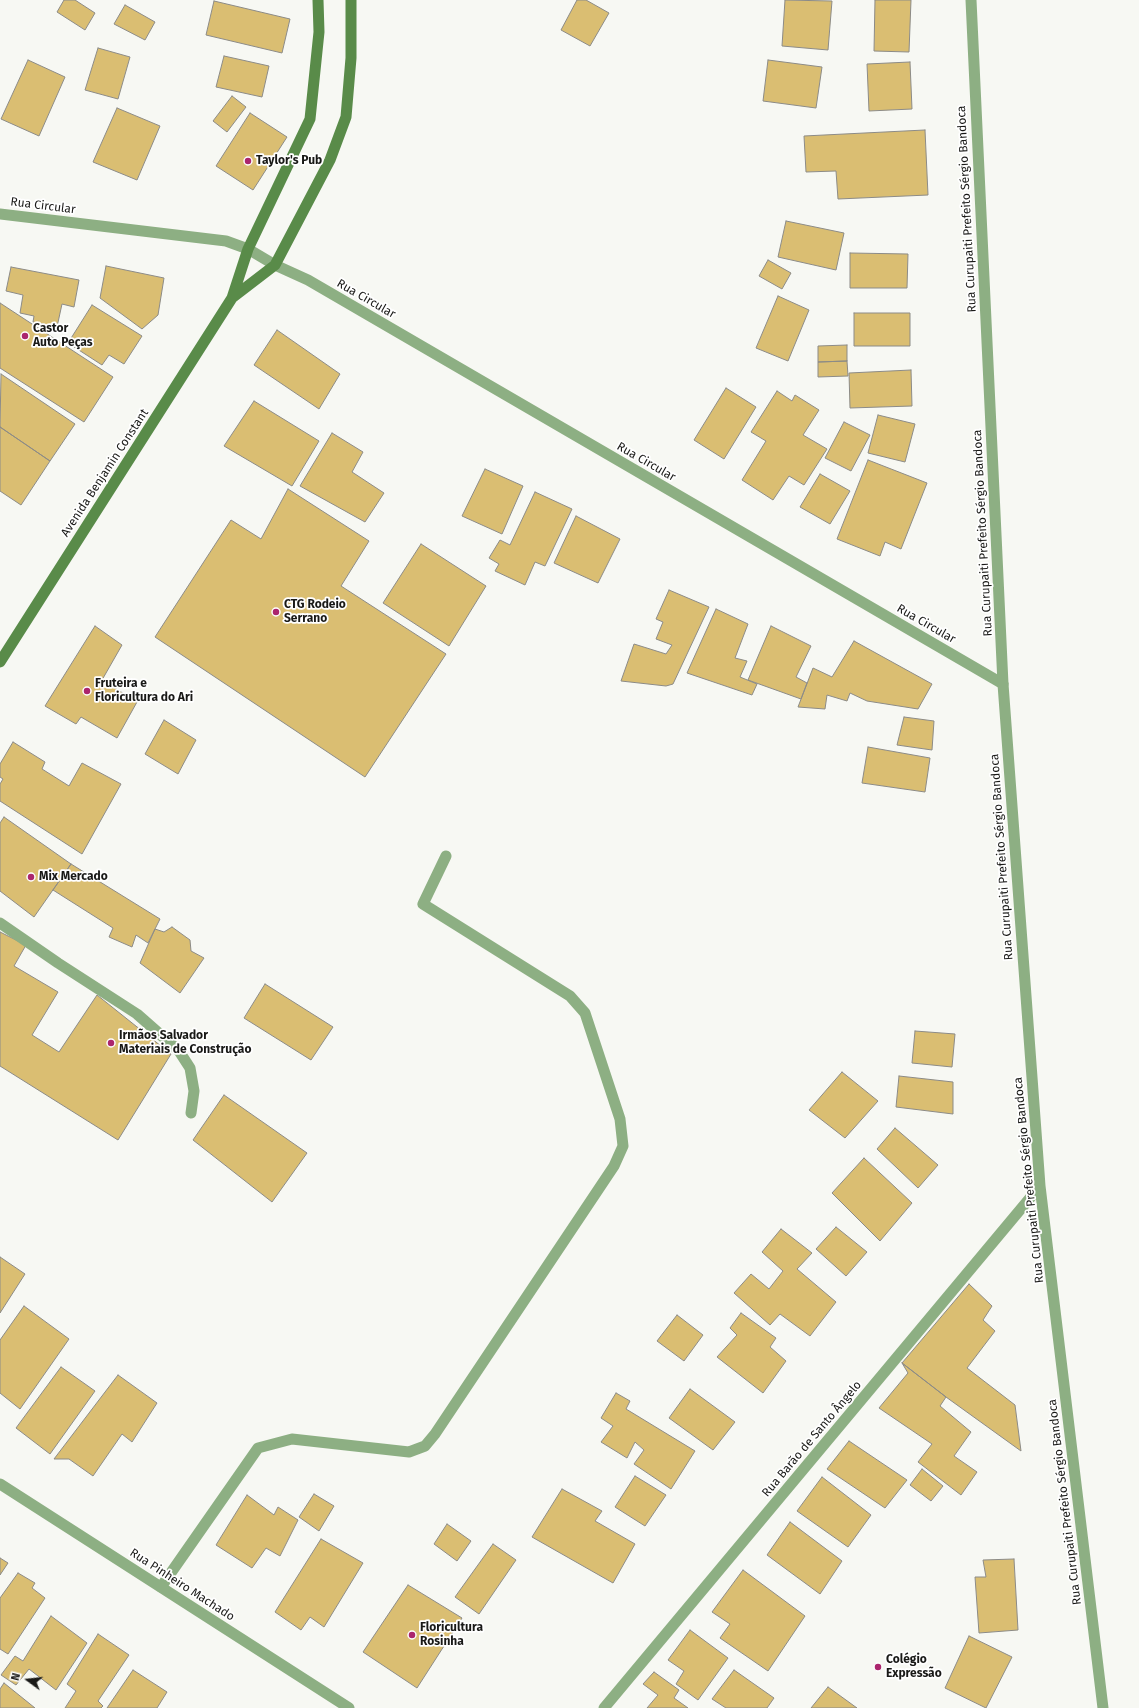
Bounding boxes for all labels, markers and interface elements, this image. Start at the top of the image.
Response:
street label: Rua Curupaiti Prefeito Sérgio Bandoca [954,105,980,313]
place label: Taylor's Pub [256,154,322,168]
marker: Taylor's Pub [243,156,253,166]
street label: Rua Circular [10,195,76,217]
street label: Rua Circular [334,276,398,322]
place label: Castor Auto Peças [33,322,93,350]
marker: Castor Auto Peças [20,331,30,341]
street label: Avenida Benjamin Constant [58,406,152,540]
street label: Rua Curupaiti Prefeito Sérgio Bandoca [970,429,996,637]
street label: Rua Circular [614,439,678,485]
place label: CTG Rodeio Serrano [284,598,346,626]
street label: Rua Circular [894,601,958,647]
marker: CTG Rodeio Serrano [271,607,281,617]
place label: Fruteira e Floricultura do Ari [95,677,193,705]
marker: Fruteira e Floricultura do Ari [82,686,92,696]
street label: Rua Curupaiti Prefeito Sérgio Bandoca [988,753,1016,961]
place label: Mix Mercado [39,870,108,884]
marker: Mix Mercado [26,872,36,882]
place label: Irmãos Salvador Materiais de Construção [119,1029,251,1057]
marker: Irmãos Salvador Materiais de Construção [106,1038,116,1048]
street label: Rua Curupaiti Prefeito Sérgio Bandoca [1011,1076,1047,1284]
street label: Rua Barão de Santo Ângelo [759,1378,865,1500]
street label: Rua Curupaiti Prefeito Sérgio Bandoca [1045,1398,1085,1606]
street label: Rua Pinheiro Machado [127,1546,237,1624]
place label: Floricultura Rosinha [420,1621,483,1649]
marker: Floricultura Rosinha [407,1630,417,1640]
place label: Colégio Expressão [886,1653,942,1681]
north arrow [8,1660,48,1700]
marker: Colégio Expressão [873,1662,883,1672]
text: N [9,1672,23,1682]

